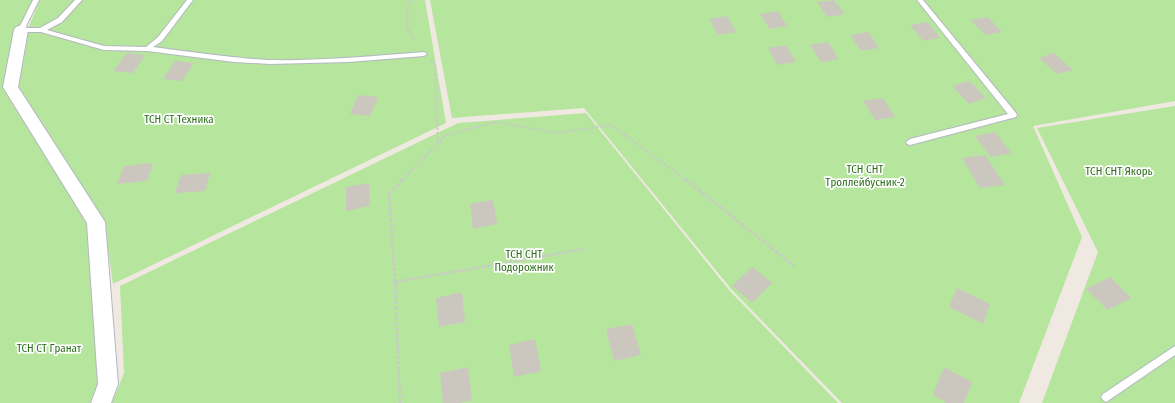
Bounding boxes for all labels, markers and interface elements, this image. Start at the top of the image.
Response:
park label: ТСН СТ Техника [144,113,214,126]
park label: ТСН СНТ Троллейбусник-2 [825,163,905,189]
park label: ТСН СНТ Якорь [1085,165,1153,178]
park label: ТСН СНТ Подорожник [494,248,554,274]
park label: ТСН СТ Гранат [17,342,82,355]

